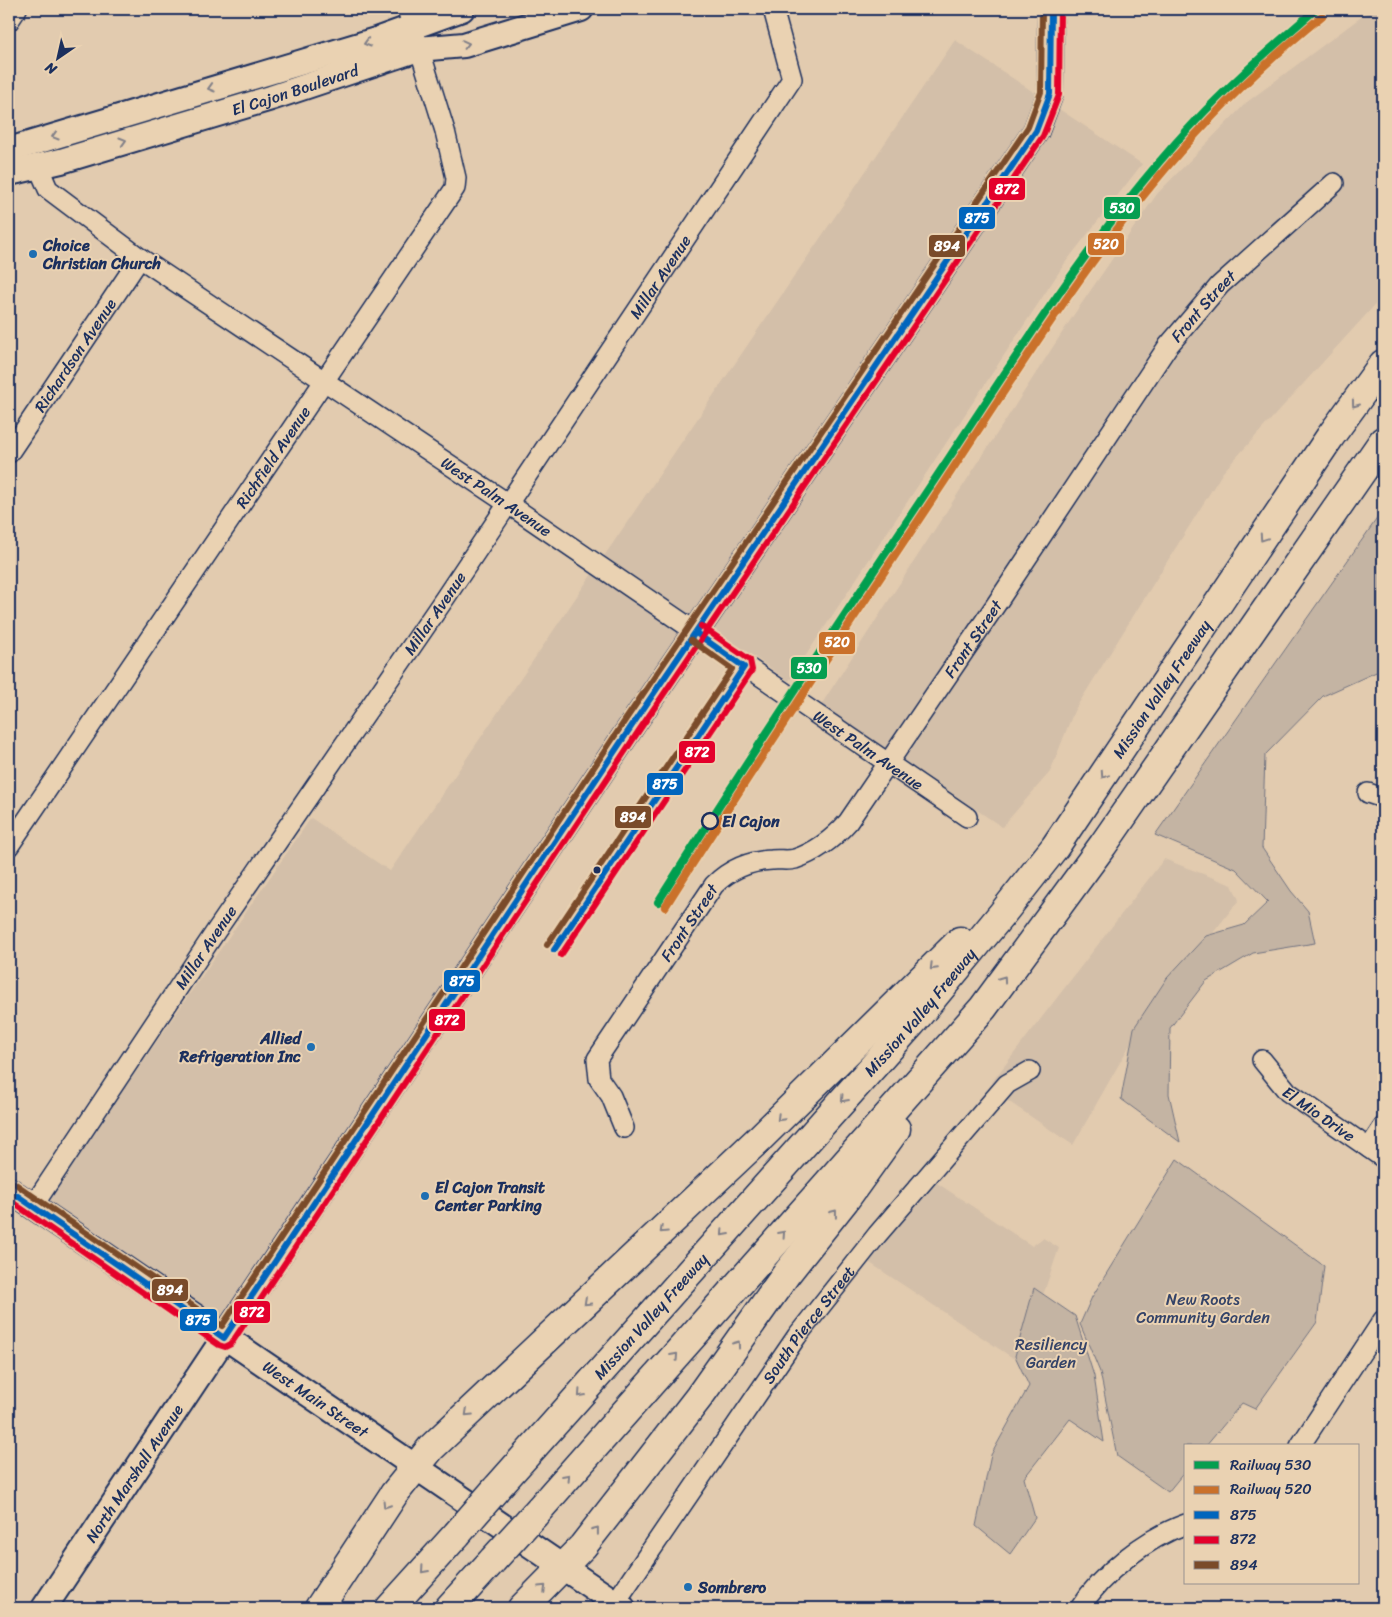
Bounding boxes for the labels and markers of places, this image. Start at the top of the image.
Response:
place label: Choice Christian Church [42,231,162,278]
marker: Choice Christian Church [27,248,39,260]
place label: El Cajon [722,807,780,836]
marker: El Cajon [701,812,719,830]
unlabelled marker [592,865,602,875]
place label: Allied Refrigeration Inc [178,1024,303,1071]
marker: Allied Refrigeration Inc [305,1041,317,1053]
place label: El Cajon Transit Center Parking [434,1173,545,1220]
marker: El Cajon Transit Center Parking [419,1190,431,1202]
place label: Sombrero [697,1573,766,1602]
marker: Sombrero [682,1581,694,1593]

